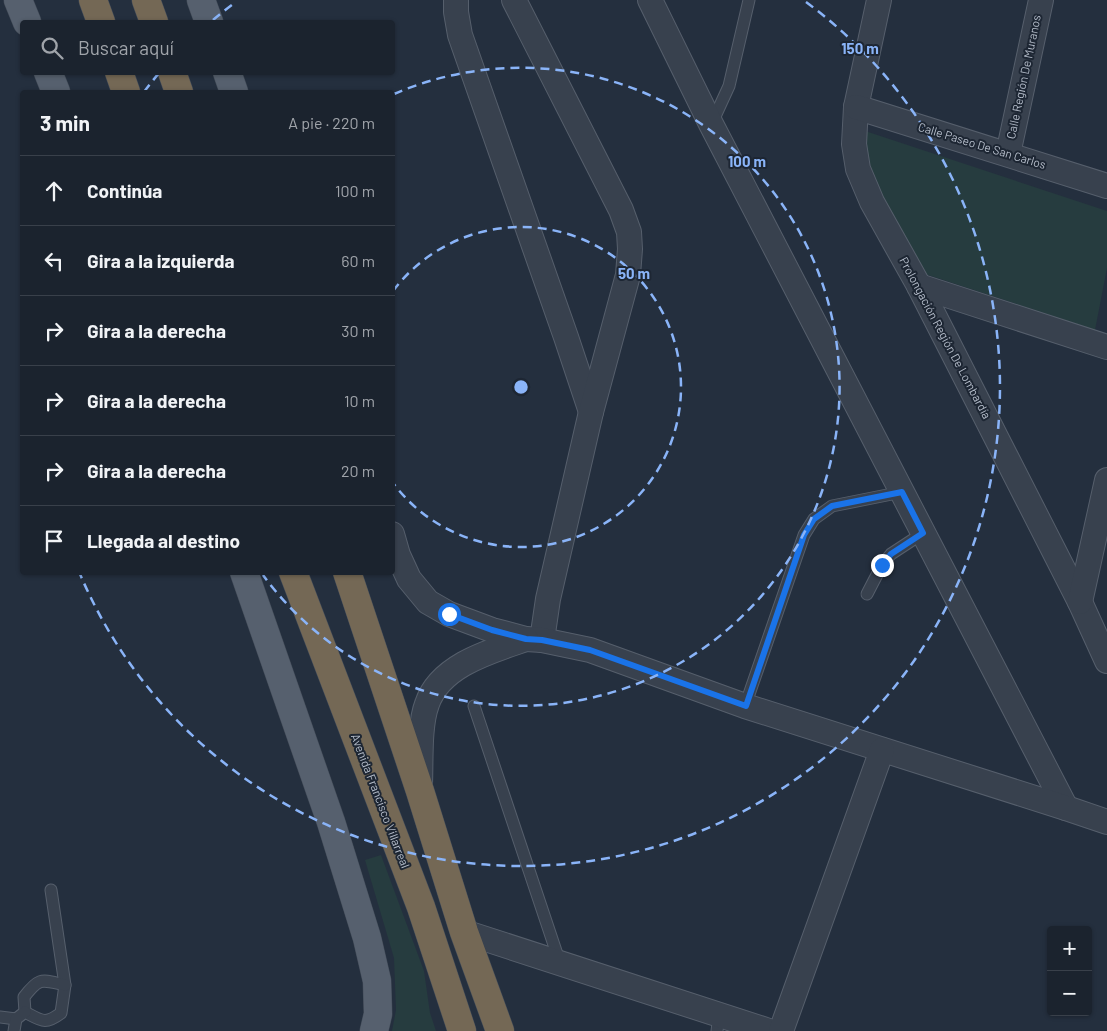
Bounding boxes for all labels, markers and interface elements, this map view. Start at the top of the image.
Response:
street label: Calle Región De Muranos [1003,13,1043,140]
search box [20,20,395,75]
icon: search [38,34,66,62]
text: Buscar aquí [78,36,174,59]
text: 150 m [841,39,879,57]
text: 3 min [40,110,90,135]
text: A pie · 220 m [288,113,375,132]
street label: Calle Paseo De San Carlos [917,119,1048,171]
text: 100 m [728,152,766,170]
icon: ahead [40,177,68,205]
text: Continúa [87,179,162,202]
text: 100 m [335,181,375,200]
icon: left [40,247,68,275]
text: Gira a la izquierda [87,249,235,272]
text: 60 m [341,251,375,270]
street label: Prolongación Región De Lombardía [897,254,995,421]
text: 50 m [618,264,650,282]
icon: right [40,317,68,345]
text: Gira a la derecha [87,319,226,342]
text: 30 m [341,321,375,340]
centre of rings [512,378,530,396]
icon: right [40,387,68,415]
text: Gira a la derecha [87,389,226,412]
text: 10 m [344,391,375,410]
icon: right [40,457,68,485]
text: Gira a la derecha [87,459,226,482]
text: 20 m [341,461,375,480]
icon: arrive [40,527,68,555]
text: Llegada al destino [87,529,240,552]
route end [871,554,894,577]
route start [438,603,461,626]
street label: Avenida Francisco Villarreal [349,731,413,870]
map controls [1047,926,1092,1016]
button: + [1047,926,1092,971]
button: − [1047,971,1092,1016]

